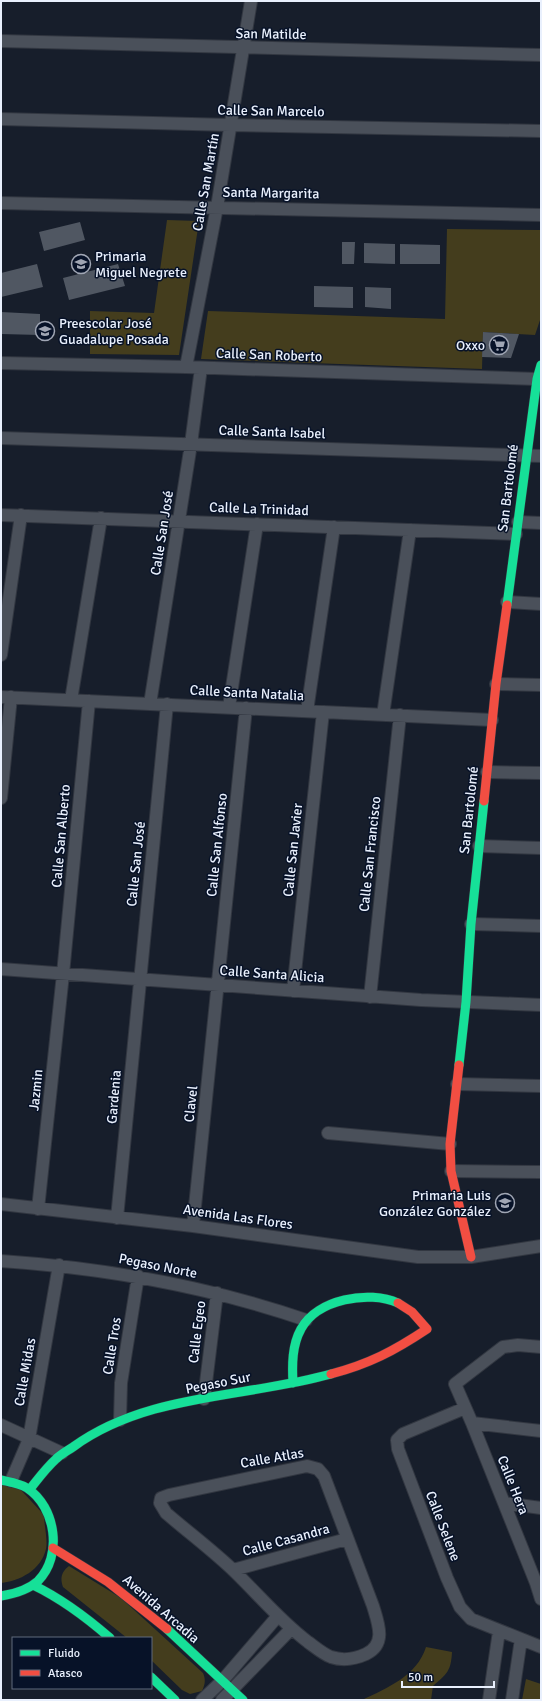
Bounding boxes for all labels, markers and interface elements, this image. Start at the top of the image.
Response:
street label: San Matilde [235,25,307,43]
street label: Calle San Marcelo [217,102,325,120]
street label: Calle San Martín [189,132,223,232]
street label: Santa Margarita [223,184,319,202]
place label: Primaria Miguel Negrete [95,248,187,281]
school or university icon: Primaria Miguel Negrete [70,253,92,275]
place label: Preescolar José Guadalupe Posada [59,315,169,348]
school or university icon: Preescolar José Guadalupe Posada [34,320,56,342]
supermarket icon: Oxxo [488,334,510,356]
place label: Oxxo [456,337,485,354]
street label: Calle San Roberto [216,345,322,365]
street label: Calle Santa Isabel [218,422,326,442]
street label: San Bartolomé [494,443,522,533]
street label: Calle San José [147,489,177,577]
street label: Calle La Trinidad [209,499,309,519]
street label: Calle Santa Natalia [189,682,305,704]
street label: San Bartolomé [456,765,482,855]
street label: Calle San Alberto [48,784,74,888]
street label: Calle San Alfonso [203,792,231,898]
street label: Calle San Francisco [355,795,385,913]
street label: Calle San Javier [280,802,306,898]
street label: Calle San José [123,820,149,908]
street label: Calle Santa Alicia [219,962,325,986]
street label: Jazmin [25,1068,47,1112]
street label: Gardenia [103,1069,125,1125]
street label: Clavel [181,1085,201,1123]
place label: Primaria Luis González González [379,1187,491,1220]
school or university icon: Primaria Luis González González [494,1192,516,1214]
street label: Avenida Las Flores [182,1201,294,1233]
street label: Pegaso Norte [117,1250,199,1282]
street label: Calle Egeo [185,1300,209,1364]
street label: Calle Tros [99,1316,125,1376]
street label: Calle Midas [11,1336,39,1408]
street label: Pegaso Sur [184,1368,253,1398]
street label: Calle Atlas [239,1444,305,1472]
street label: Calle Hera [493,1453,533,1517]
street label: Calle Selene [422,1488,464,1564]
street label: Calle Casandra [241,1520,331,1560]
street label: Avenida Arcadia [119,1571,203,1647]
legend [12,1637,152,1689]
text: Fluido [48,1646,80,1661]
scale bar [402,1663,494,1689]
text: Atasco [48,1666,83,1681]
text: 50 m [408,1670,433,1685]

